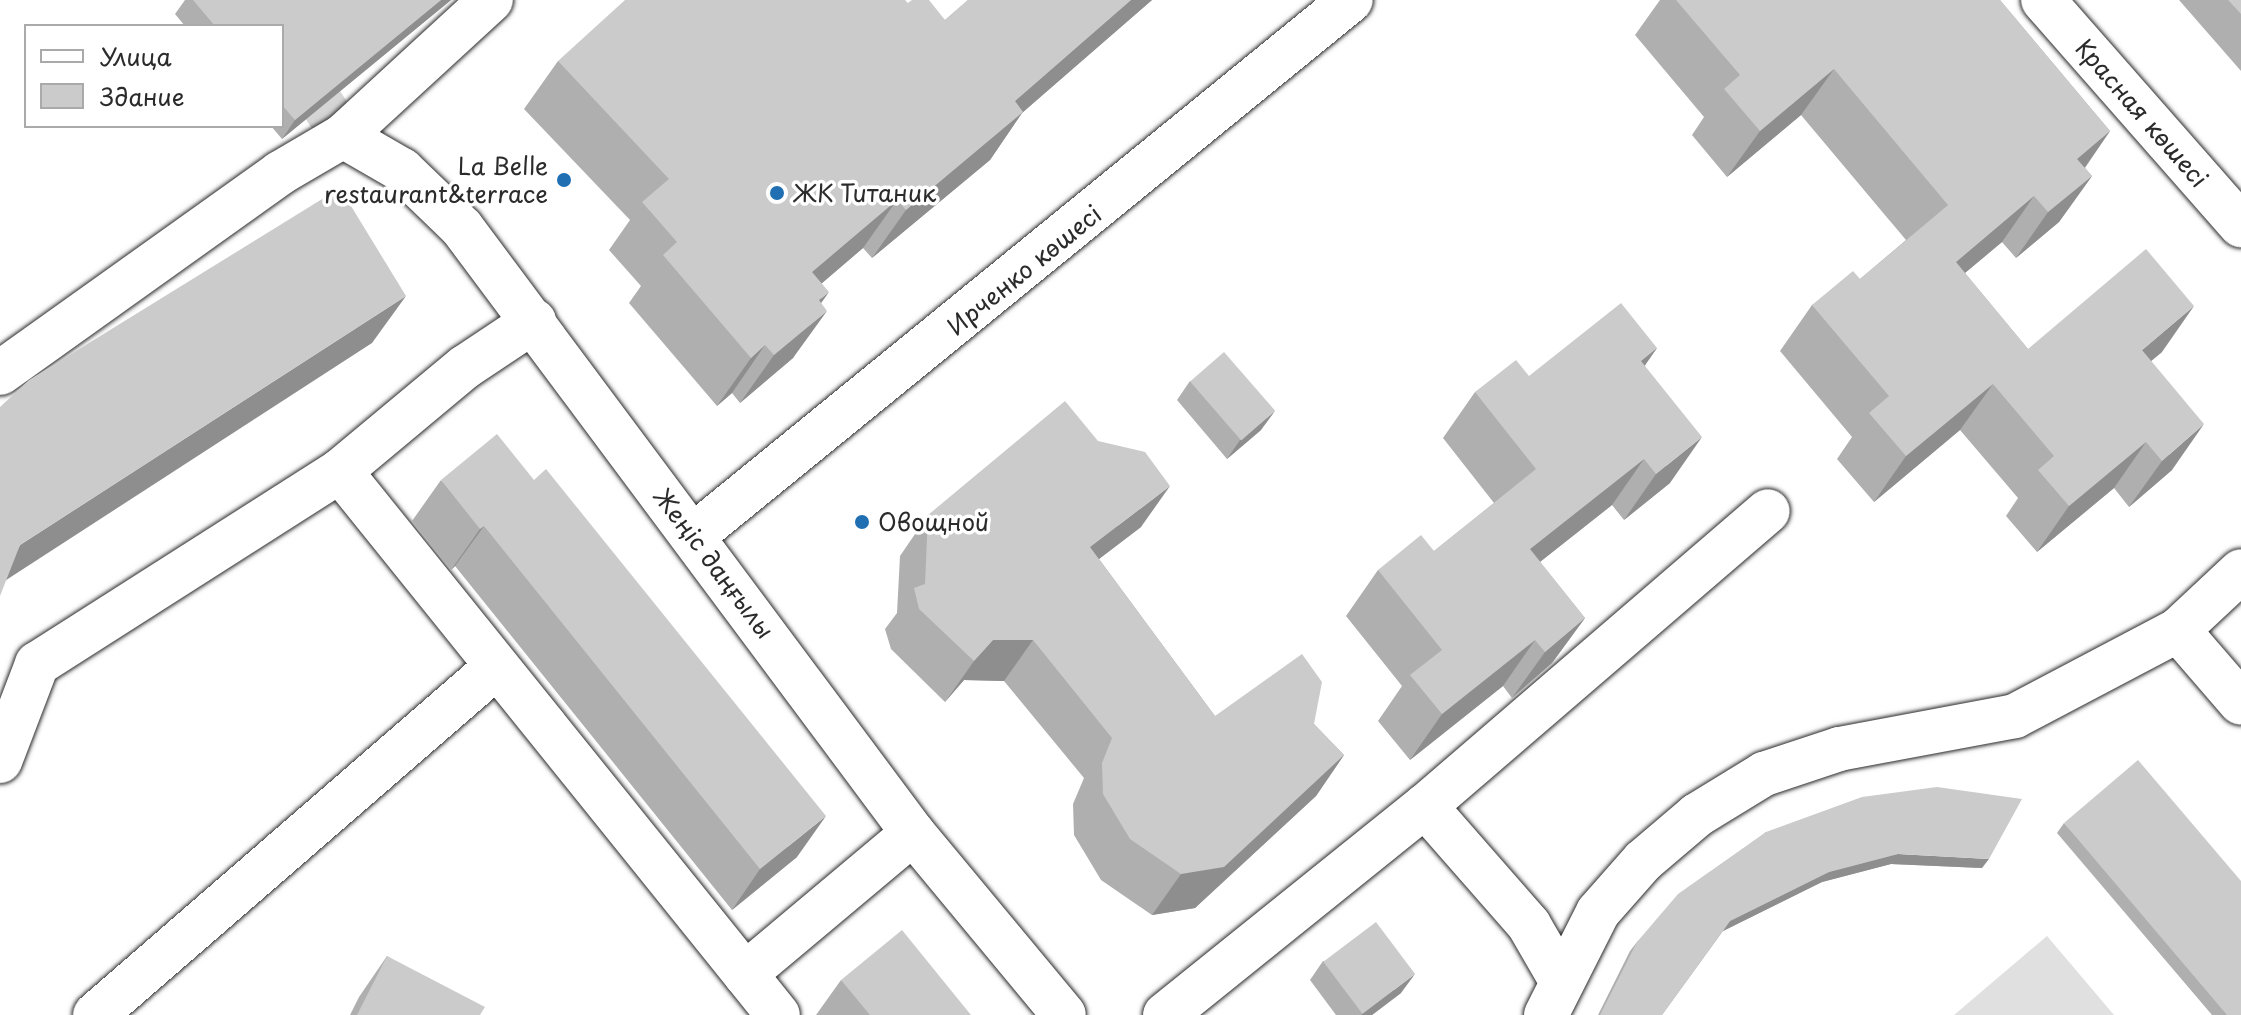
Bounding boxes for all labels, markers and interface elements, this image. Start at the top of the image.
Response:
legend [24,24,284,128]
street label: Красная көшесі [2070,33,2214,193]
text: Улица [100,38,172,74]
text: Здание [100,78,185,114]
place label: La Belle restaurant&terrace [324,152,548,208]
marker: La Belle restaurant&terrace [555,171,573,189]
place label: ЖК Титаник [793,179,938,207]
marker: ЖК Титаник [768,184,786,202]
street label: Ирченко көшесі [941,199,1107,341]
street label: Жеңіс даңғылы [648,483,780,643]
place label: Овощной [878,508,989,536]
marker: Овощной [853,513,871,531]

